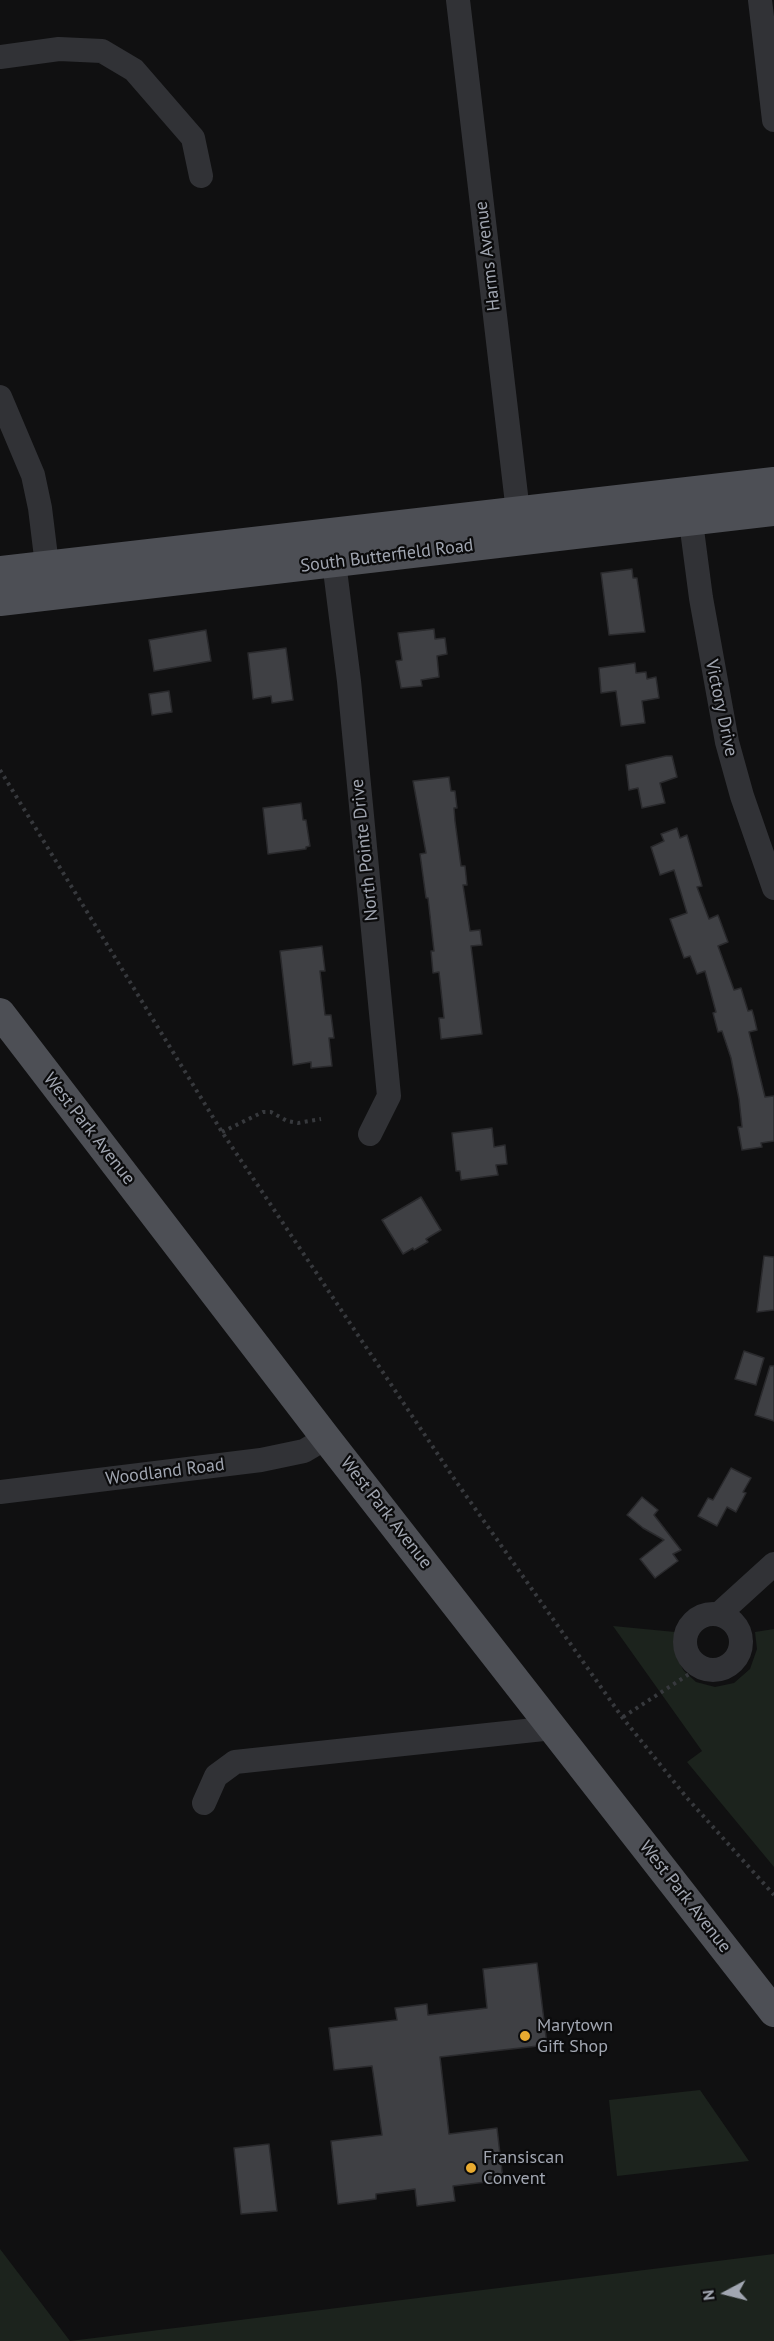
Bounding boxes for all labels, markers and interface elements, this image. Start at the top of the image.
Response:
street label: Harms Avenue [471,200,505,312]
street label: South Butterfield Road [299,535,475,577]
street label: Victory Drive [700,658,742,758]
street label: North Pointe Drive [347,778,383,922]
street label: West Park Avenue [39,1069,139,1189]
street label: West Park Avenue [336,1453,436,1573]
street label: Woodland Road [104,1454,226,1490]
street label: West Park Avenue [635,1837,735,1957]
place label: Marytown Gift Shop [537,2015,613,2058]
marker: Marytown Gift Shop [518,2029,532,2043]
place label: Fransiscan Convent [483,2147,564,2190]
marker: Fransiscan Convent [464,2161,478,2175]
north arrow [696,2263,756,2323]
text: N [698,2289,719,2302]

